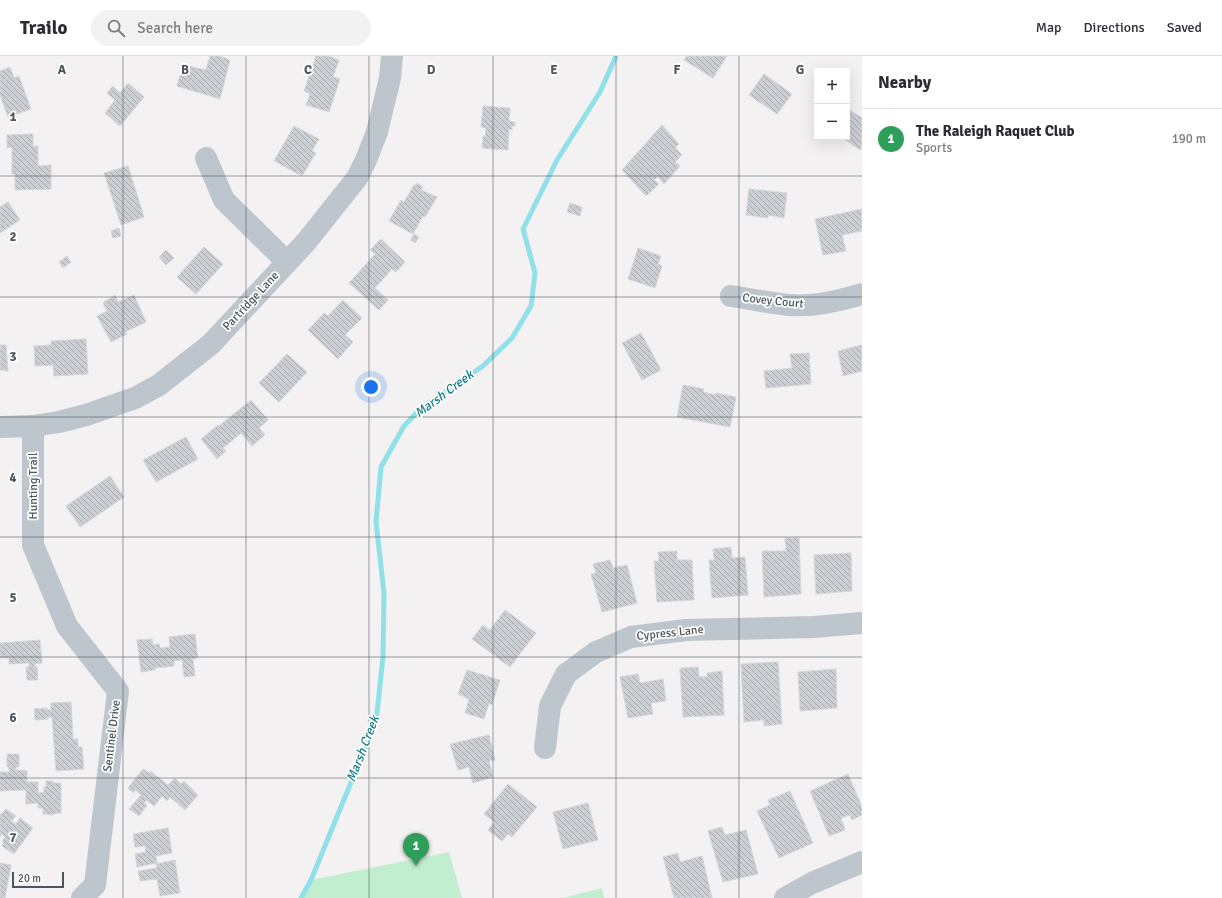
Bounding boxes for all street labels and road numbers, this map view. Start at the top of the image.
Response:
street label: Partridge Lane [220,268,282,334]
street label: Covey Court [742,290,804,312]
street label: Hunting Trail [26,452,41,519]
street label: Cypress Lane [636,622,704,644]
street label: Sentinel Drive [100,699,124,773]

